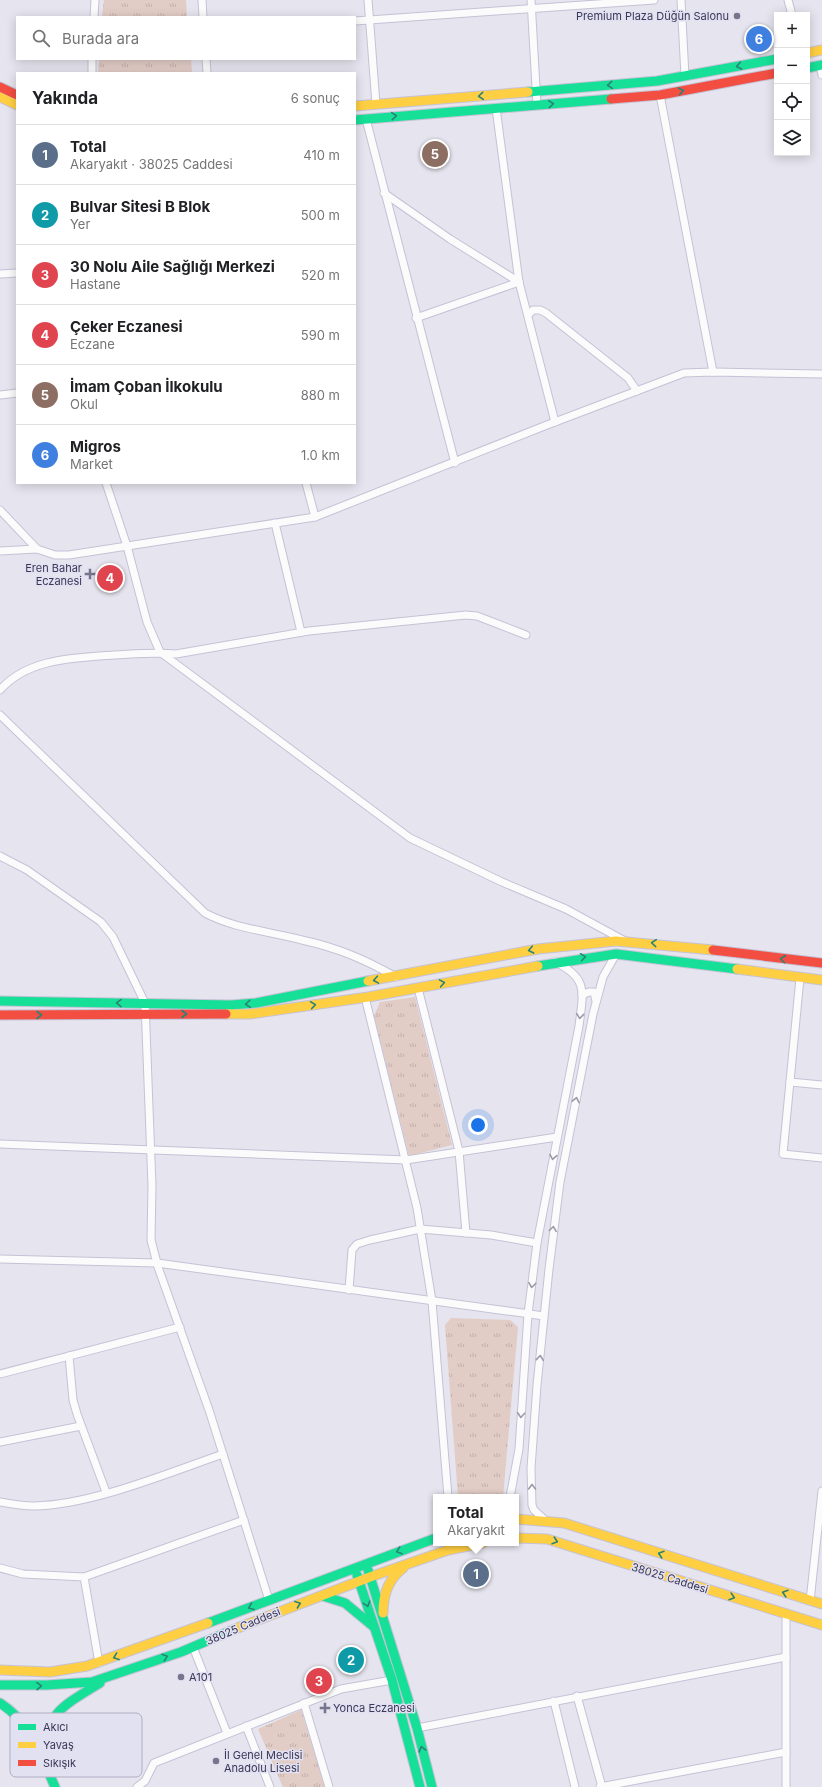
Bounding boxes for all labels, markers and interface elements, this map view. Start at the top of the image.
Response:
place label: Premium Plaza Düğün Salonu [576,9,729,23]
marker: Premium Plaza Düğün Salonu [732,11,742,21]
map controls [774,12,810,156]
button: + [774,12,810,48]
search box [16,16,356,60]
pin: 6 [746,24,772,54]
icon: search [30,27,52,49]
text: Burada ara [62,29,139,48]
button: − [774,48,810,84]
one-way arrow [736,61,742,70]
one-way arrow [607,81,613,90]
button: locate [774,84,810,120]
one-way arrow [678,87,684,96]
text: Yakında [32,88,98,108]
text: 6 sonuç [291,90,340,106]
one-way arrow [478,91,484,100]
one-way arrow [548,99,554,108]
one-way arrow [391,112,397,121]
button: layers [774,120,810,156]
text: Total [70,137,106,156]
pin: 5 [422,139,448,169]
text: 1 [42,147,48,163]
text: 410 m [303,147,340,163]
text: Akaryakıt · 38025 Caddesi [70,156,233,172]
text: Bulvar Sitesi B Blok [70,197,210,216]
text: 2 [41,207,49,223]
text: 500 m [301,207,340,223]
text: Yer [70,216,90,232]
text: 30 Nolu Aile Sağlığı Merkezi [70,257,275,276]
text: 3 [41,267,49,283]
text: 520 m [301,267,340,283]
text: Hastane [70,276,121,292]
text: Çeker Eczanesi [70,317,183,336]
text: 4 [41,327,49,343]
text: 590 m [301,327,340,343]
text: Eczane [70,336,115,352]
text: İmam Çoban İlkokulu [70,377,223,396]
text: 5 [41,387,49,403]
text: 880 m [301,387,340,403]
text: Okul [70,396,98,412]
text: Migros [70,437,121,456]
text: 6 [41,447,49,463]
text: 1.0 km [301,447,340,463]
text: Market [70,456,113,472]
place label: Eren Bahar Eczanesi [25,561,82,588]
pin: 4 [97,563,123,593]
marker: Eren Bahar Eczanesi [85,569,95,579]
one-way arrow [651,939,657,948]
one-way arrow [528,946,535,954]
one-way arrow [580,953,586,962]
one-way arrow [780,955,786,964]
one-way arrow [373,975,379,984]
one-way arrow [439,979,445,988]
one-way arrow [116,998,122,1007]
one-way arrow [245,999,252,1008]
one-way arrow [310,1001,317,1010]
one-way arrow [181,1010,187,1018]
one-way arrow [36,1011,42,1019]
one-way arrow [576,1013,585,1019]
one-way arrow [571,1097,579,1104]
your location [468,1115,488,1135]
one-way arrow [549,1154,558,1160]
one-way arrow [549,1225,558,1232]
one-way arrow [527,1282,536,1288]
one-way arrow [535,1355,544,1361]
one-way arrow [517,1412,526,1418]
one-way arrow [528,1484,536,1490]
popup [433,1494,519,1546]
text: Total [447,1503,484,1522]
text: Akaryakıt [447,1522,505,1538]
one-way arrow [551,1536,558,1545]
one-way arrow [396,1546,403,1555]
one-way arrow [657,1550,664,1559]
pin: 1 [463,1559,489,1589]
street label: 38025 Caddesi [630,1560,710,1596]
one-way arrow [781,1589,788,1598]
one-way arrow [728,1592,735,1601]
one-way arrow [295,1600,302,1608]
one-way arrow [362,1601,371,1608]
one-way arrow [248,1602,255,1610]
street label: 38025 Caddesi [204,1604,282,1648]
pin: 2 [338,1645,364,1675]
one-way arrow [113,1652,120,1661]
one-way arrow [161,1654,168,1662]
pin: 3 [306,1666,332,1696]
place label: A101 [189,1670,212,1684]
marker: A101 [176,1672,186,1682]
one-way arrow [36,1681,42,1690]
place label: Yonca Eczanesi [333,1701,415,1715]
marker: Yonca Eczanesi [320,1703,330,1713]
legend [10,1713,142,1777]
text: Akıcı [43,1720,68,1734]
text: Yavaş [43,1738,74,1752]
one-way arrow [418,1746,427,1753]
place label: İl Genel Meclisi Anadolu Lisesi [224,1748,302,1775]
text: Sıkışık [43,1756,76,1770]
marker: İl Genel Meclisi Anadolu Lisesi [211,1756,221,1766]

